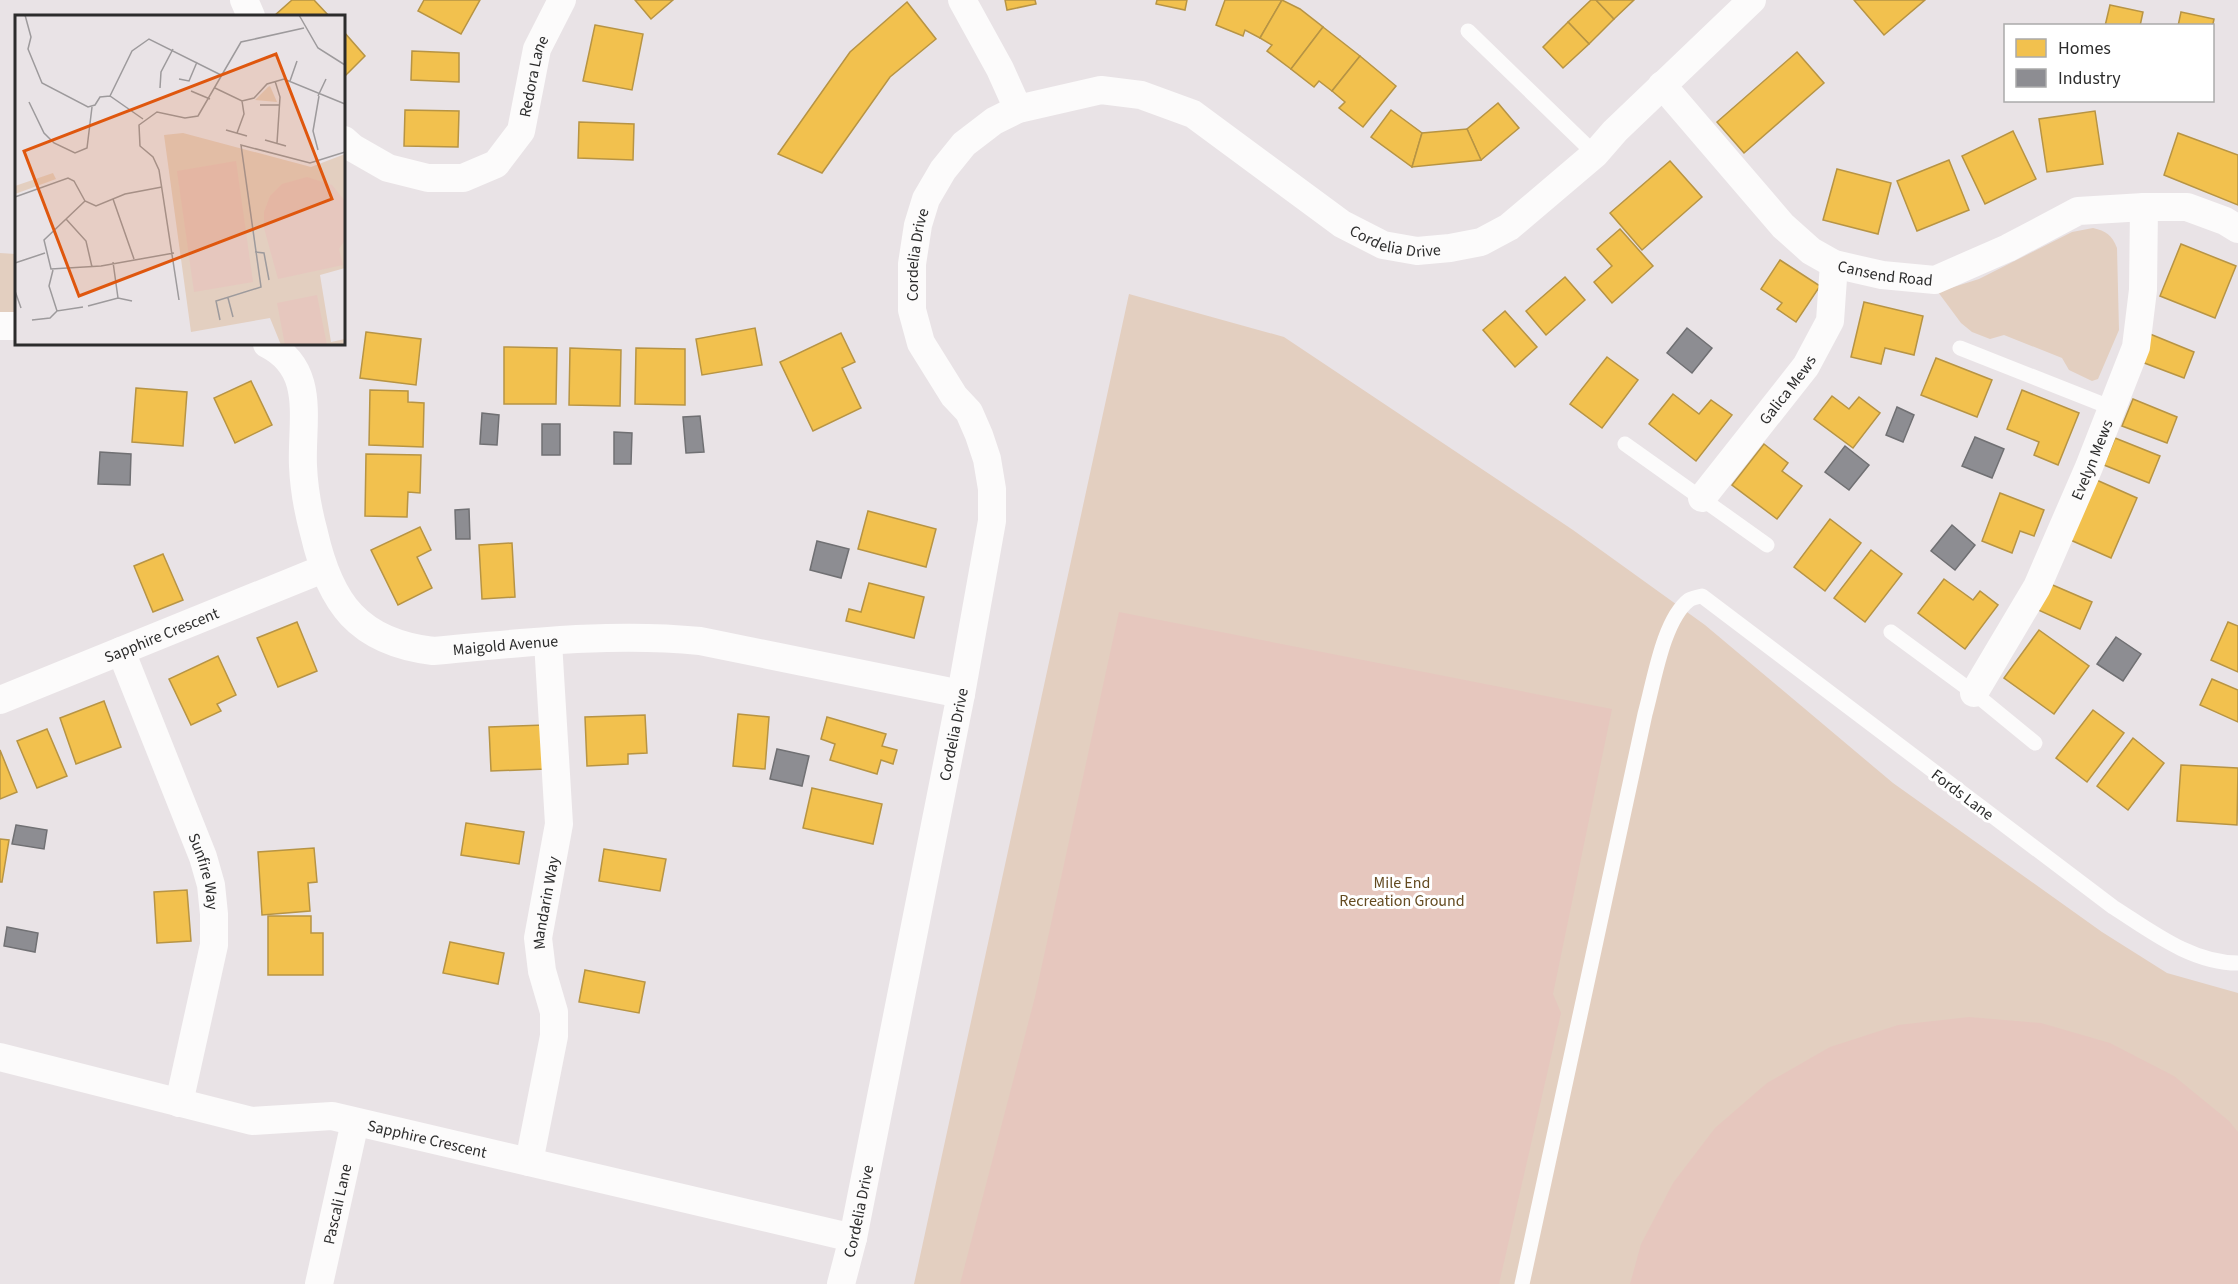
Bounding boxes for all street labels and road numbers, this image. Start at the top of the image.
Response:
street label: Redora Lane [514,32,554,119]
street label: Cordelia Drive [902,205,935,301]
street label: Cordelia Drive [1346,220,1442,263]
street label: Cansend Road [1836,255,1934,292]
street label: Galica Mews [1754,351,1822,429]
street label: Evelyn Mews [2066,416,2119,504]
street label: Sapphire Crescent [101,602,223,669]
street label: Maigold Avenue [452,630,559,661]
street label: Cordelia Drive [934,686,974,783]
street label: Fords Lane [1927,764,1998,826]
street label: Sunfire Way [183,830,224,911]
street label: Mandarin Way [528,854,565,951]
street label: Sapphire Crescent [365,1115,489,1164]
street label: Pascali Lane [318,1162,357,1247]
street label: Cordelia Drive [838,1163,879,1260]

